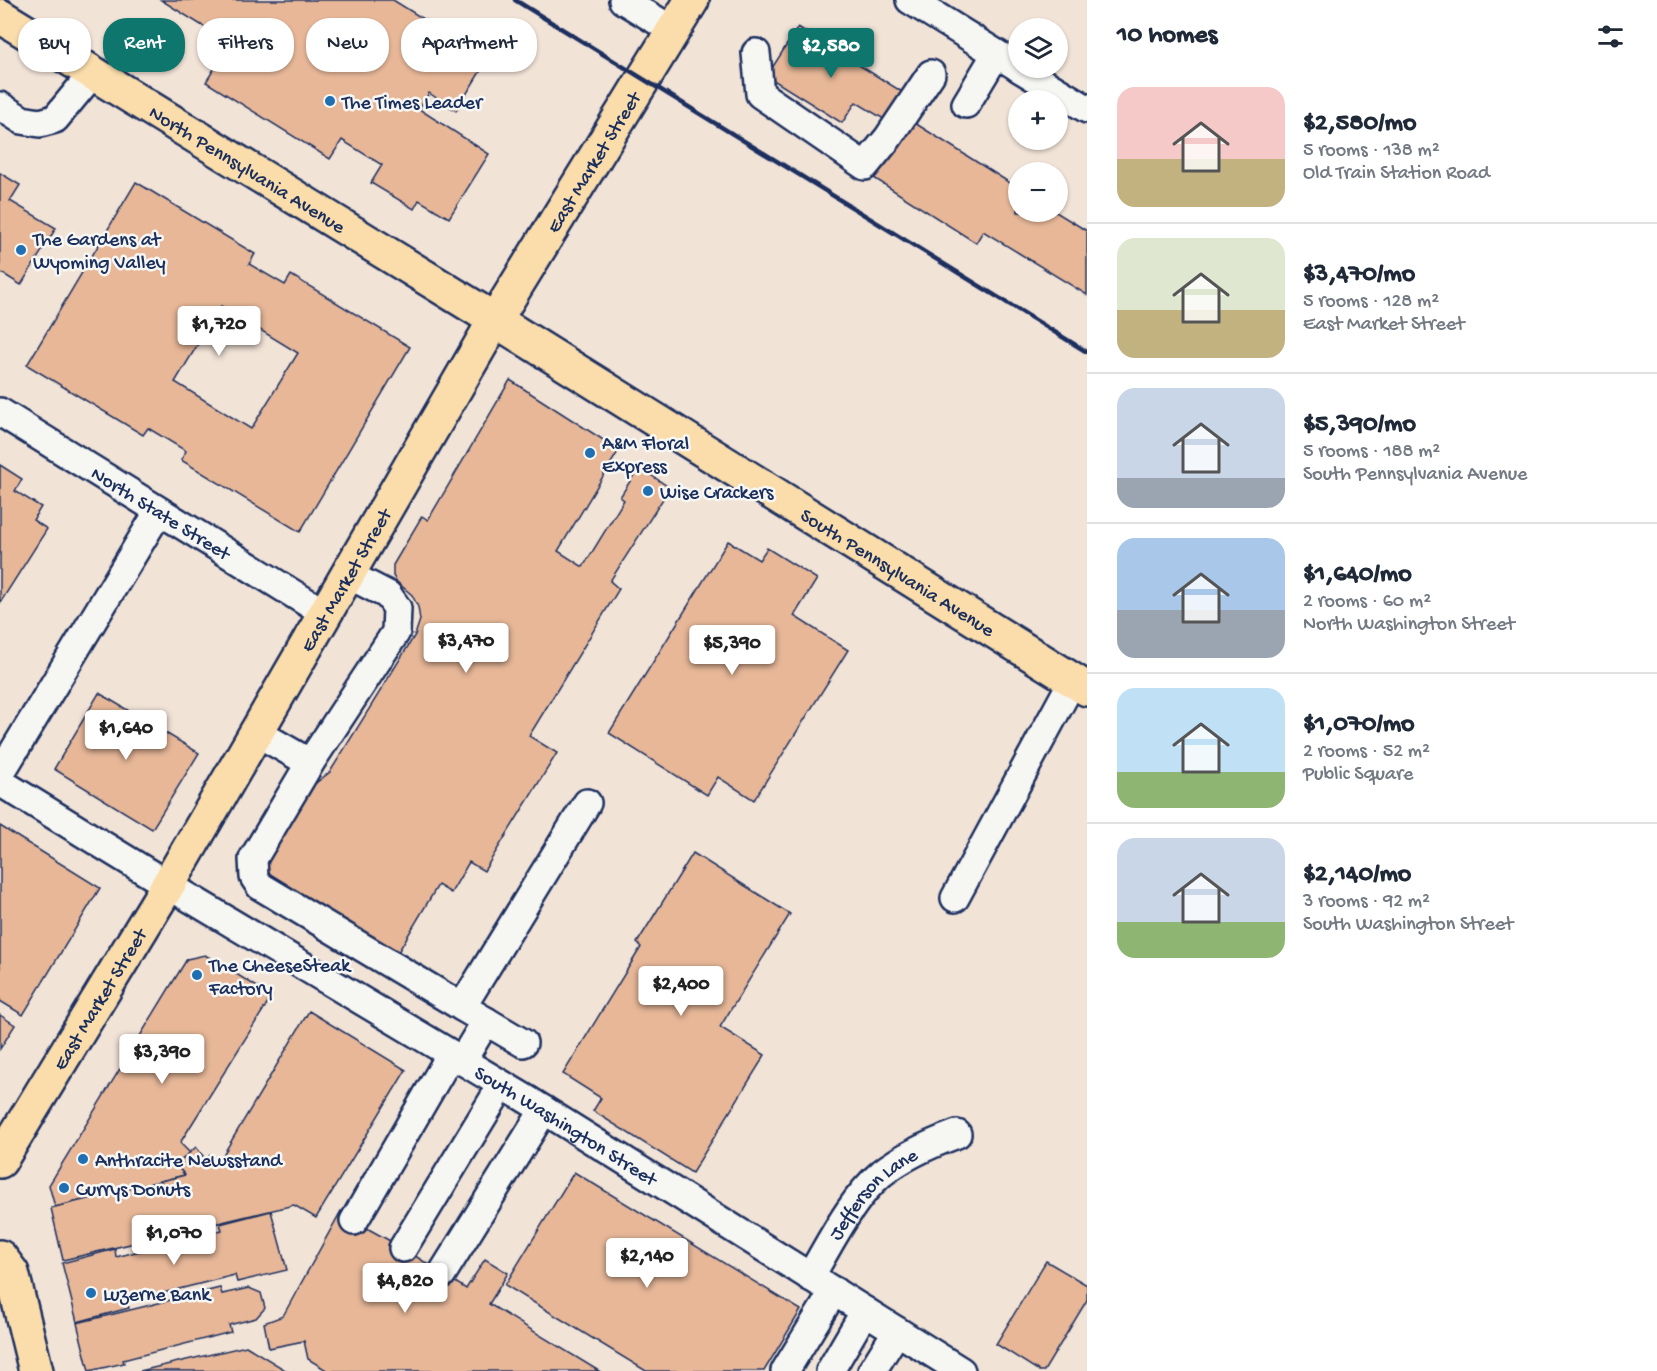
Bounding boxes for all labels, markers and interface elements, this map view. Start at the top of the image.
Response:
chip: Buy [18,18,91,72]
chip: Rent [103,18,185,72]
chip: Filters [197,18,294,72]
chip: New [306,18,389,72]
chip: Apartment [401,18,537,72]
map controls [1008,18,1068,222]
button: layers [1008,18,1068,78]
icon: filters [1594,20,1627,53]
text: 10 homes [1117,21,1217,52]
pin: $2,580 [782,28,880,79]
text: $2,580 [802,36,860,59]
street label: East Market Street [543,87,649,238]
button: + [1008,90,1068,150]
place label: The Times Leader [341,93,484,116]
marker: The Times Leader [323,94,337,108]
street label: North Pennsylvania Avenue [144,102,349,241]
text: $2,580/mo [1303,109,1416,140]
icon: home [1165,111,1237,183]
text: 5 rooms · 138 m² [1303,140,1440,163]
button: − [1008,162,1068,222]
text: Old Train Station Road [1303,163,1490,186]
place label: The Gardens at Wyoming Valley [32,230,166,276]
marker: The Gardens at Wyoming Valley [14,243,28,257]
text: $3,470/mo [1303,260,1415,291]
icon: home [1165,262,1237,334]
text: 5 rooms · 128 m² [1303,291,1439,314]
pin: $1,720 [170,306,268,357]
text: $1,720 [192,314,246,337]
text: East Market Street [1303,314,1464,337]
text: $5,390/mo [1303,410,1416,441]
icon: home [1165,412,1237,484]
place label: A&M Floral Express [602,434,689,480]
text: 5 rooms · 188 m² [1303,441,1440,464]
marker: A&M Floral Express [583,446,597,460]
street label: North State Street [86,463,235,568]
text: South Pennsylvania Avenue [1303,464,1527,487]
place label: Wise Crackers [660,483,774,506]
marker: Wise Crackers [641,484,655,498]
street label: East Market Street [297,504,399,657]
street label: South Pennsylvania Avenue [795,505,998,644]
text: $1,640/mo [1303,560,1412,591]
icon: home [1165,562,1237,634]
text: 2 rooms · 60 m² [1303,591,1431,614]
text: North Washington Street [1303,614,1515,637]
pin: $3,470 [417,623,515,674]
pin: $5,390 [683,625,781,676]
text: $3,470 [438,631,494,654]
text: $5,390 [703,633,761,656]
pin: $1,640 [77,710,175,761]
text: $1,070/mo [1303,710,1415,741]
icon: home [1165,712,1237,784]
text: $1,640 [99,718,153,741]
text: 2 rooms · 52 m² [1303,741,1430,764]
text: Public Square [1303,764,1413,787]
text: $2,140/mo [1303,860,1411,891]
icon: home [1165,862,1237,934]
text: 3 rooms · 92 m² [1303,891,1430,914]
text: South Washington Street [1303,914,1513,937]
street label: East Market Street [50,924,155,1075]
place label: The CheeseSteak Factory [208,956,352,1002]
pin: $2,400 [632,966,730,1017]
marker: The CheeseSteak Factory [190,968,204,982]
text: $2,400 [652,974,710,997]
pin: $3,390 [113,1034,211,1085]
text: $3,390 [133,1042,191,1065]
street label: South Washington Street [469,1063,662,1194]
street label: Jefferson Lane [826,1145,923,1245]
place label: Anthracite Newsstand [95,1151,284,1174]
marker: Anthracite Newsstand [76,1152,90,1166]
place label: Currys Donuts [76,1180,191,1203]
marker: Currys Donuts [57,1181,71,1195]
pin: $1,070 [125,1215,223,1266]
text: $1,070 [146,1223,202,1246]
pin: $2,140 [598,1238,696,1289]
text: $2,140 [620,1246,674,1269]
pin: $4,820 [356,1263,454,1314]
text: $4,820 [377,1271,433,1294]
place label: Luzerne Bank [103,1285,212,1308]
marker: Luzerne Bank [84,1286,98,1300]

